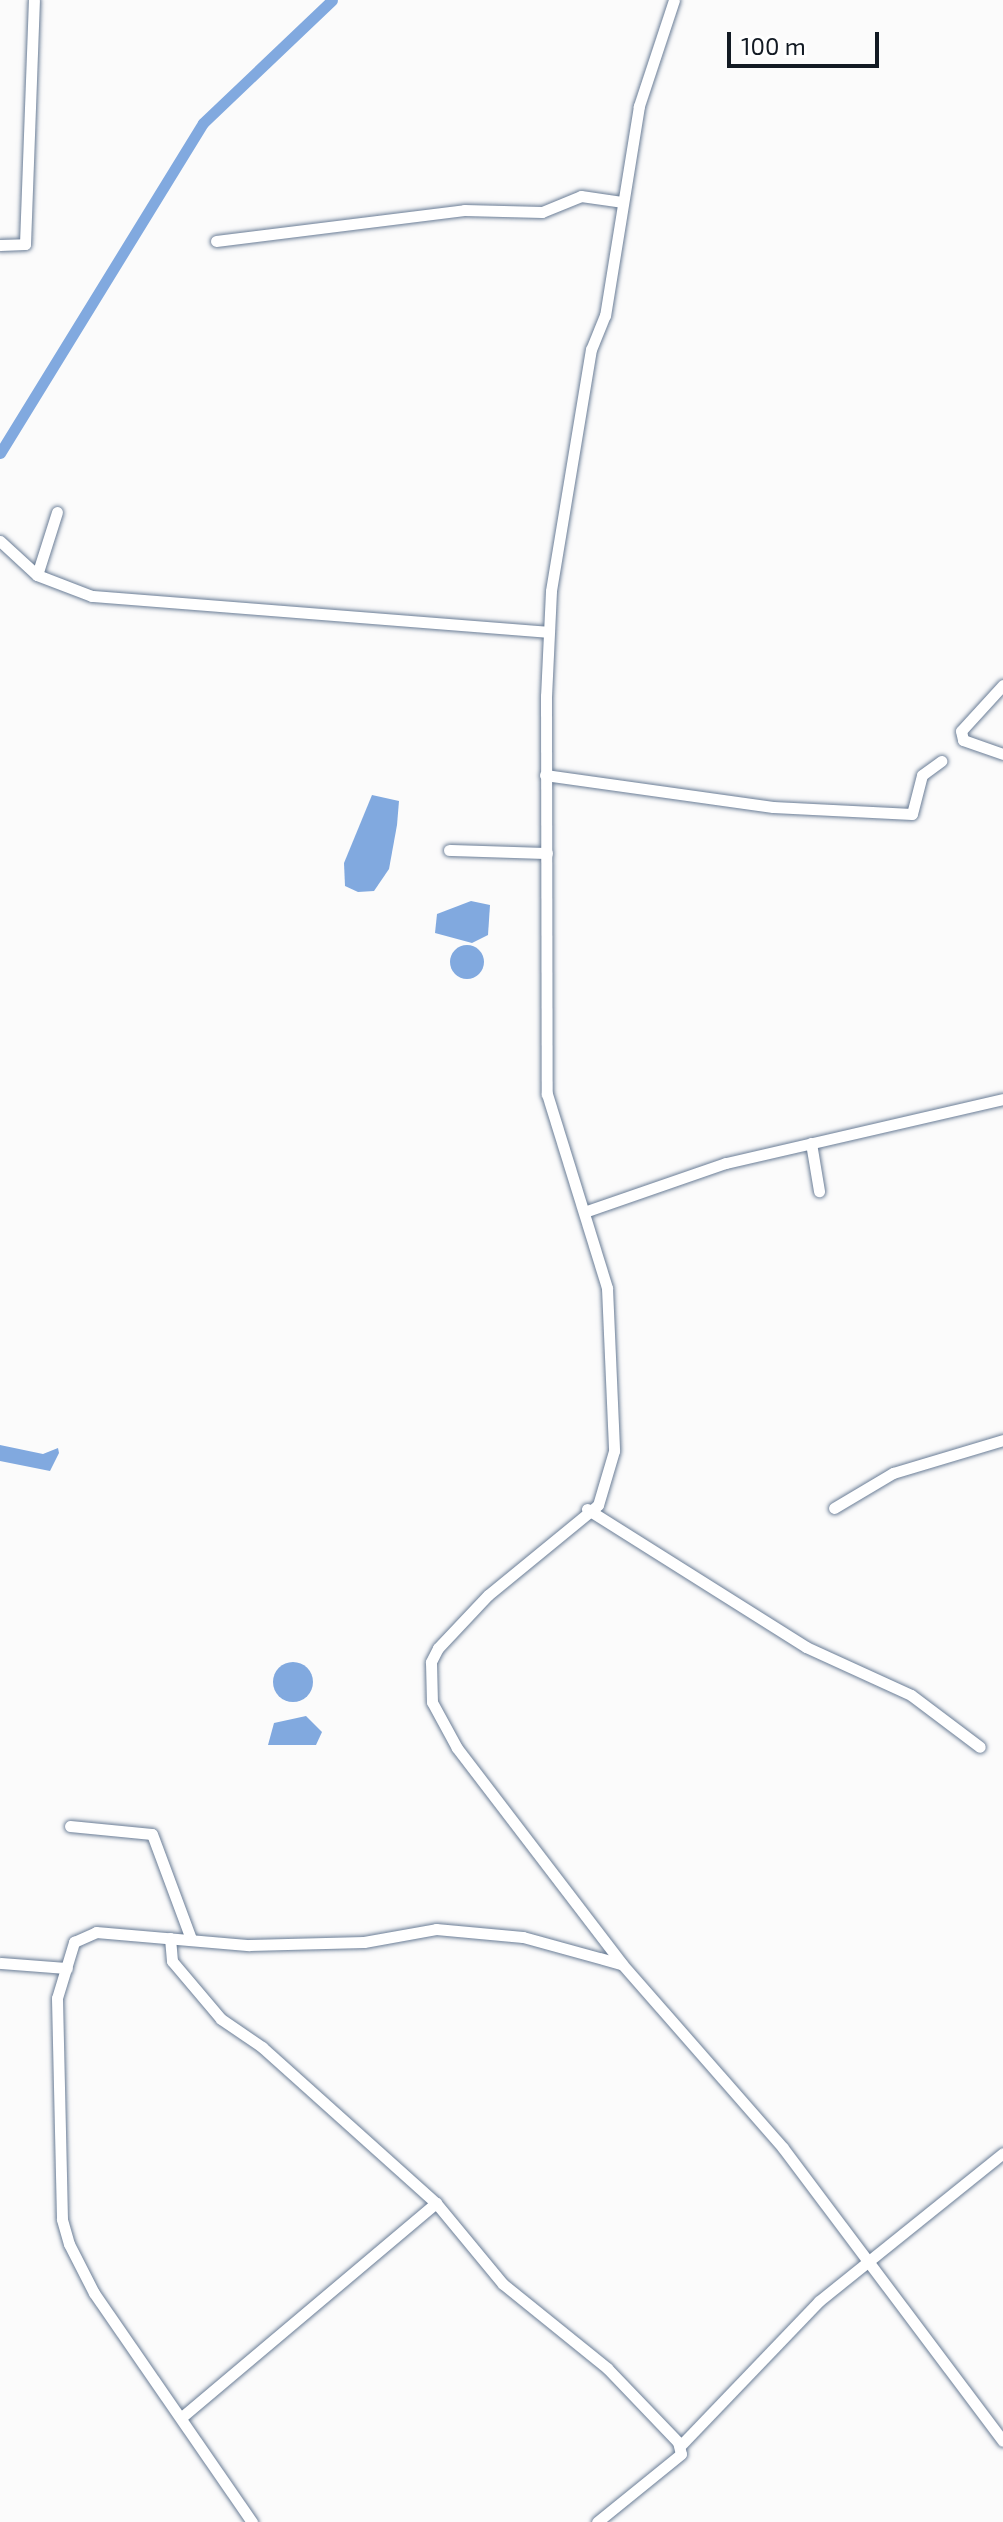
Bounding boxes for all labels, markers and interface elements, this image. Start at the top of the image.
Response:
scale bar [731,16,883,66]
text: 100 m [741,31,806,60]

